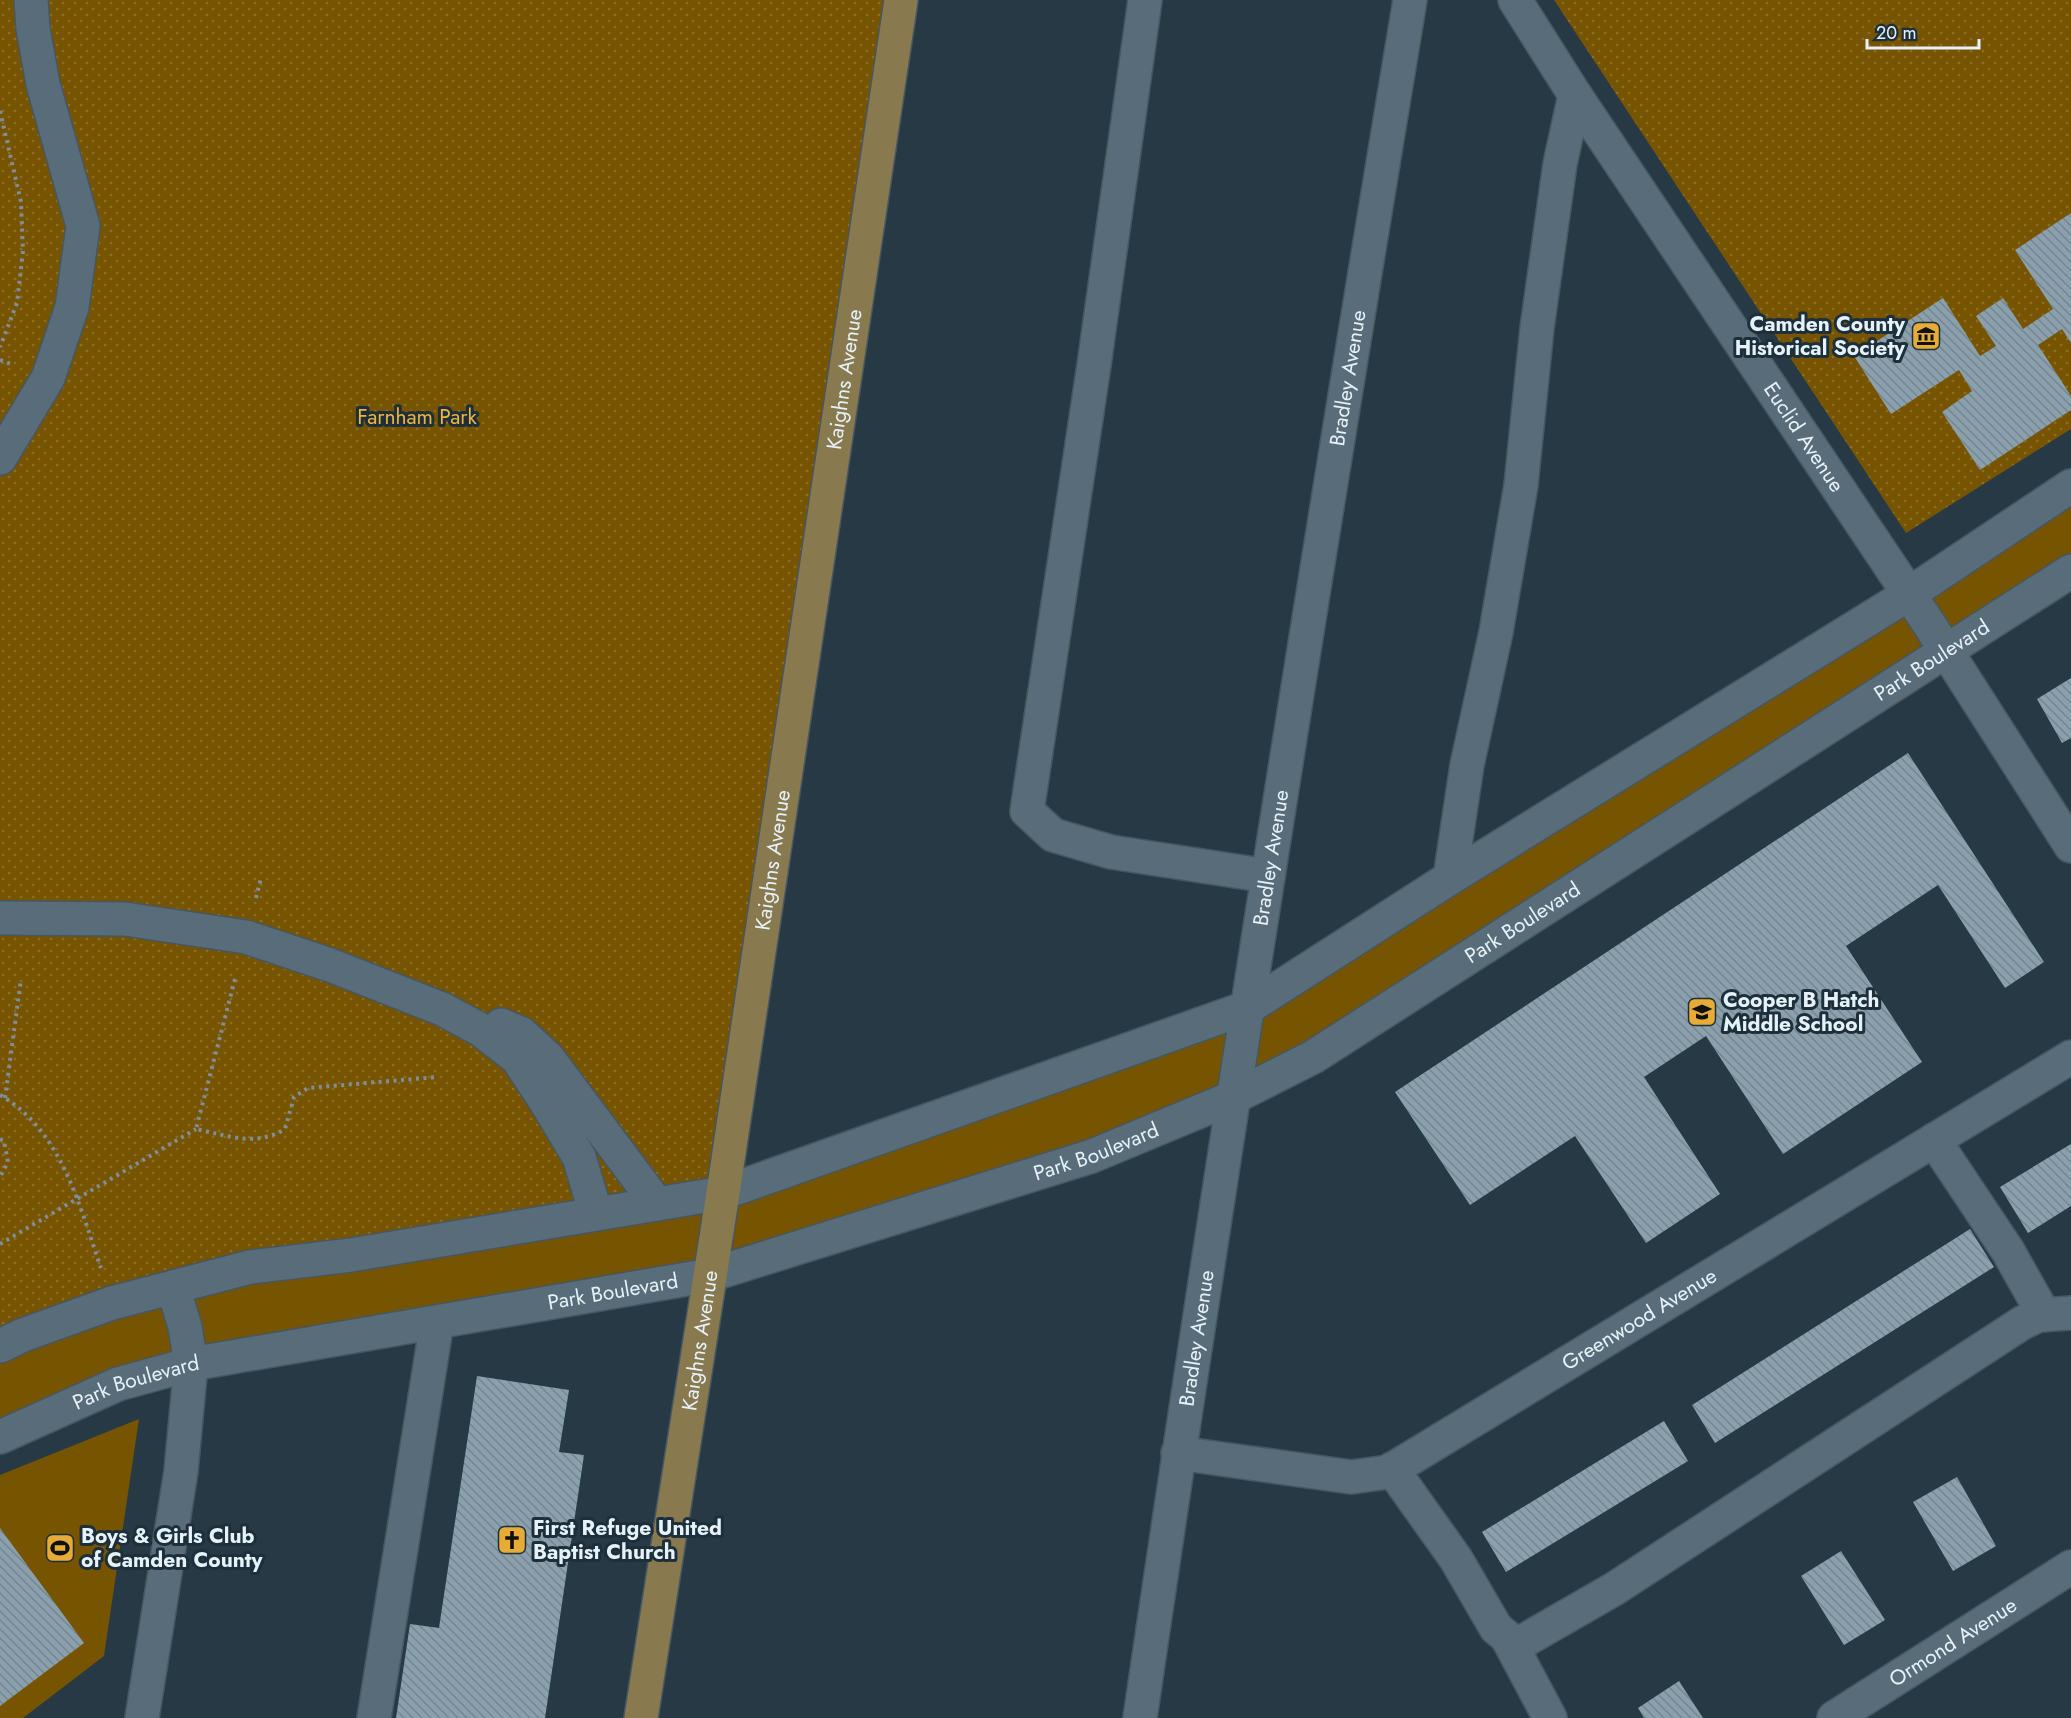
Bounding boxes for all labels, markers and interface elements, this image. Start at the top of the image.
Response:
scale bar [1867,12,1980,50]
text: 20 m [1876,20,1916,46]
street label: Kaighns Avenue [819,307,870,452]
street label: Bradley Avenue [1322,308,1374,448]
place label: Camden County Historical Society [1735,309,1906,363]
museum icon: Camden County Historical Society [1910,320,1942,352]
street label: Euclid Avenue [1756,376,1852,498]
park label: Farnham Park [357,402,477,432]
street label: Park Boulevard [1868,612,1995,709]
street label: Kaighns Avenue [747,788,798,932]
street label: Bradley Avenue [1245,788,1296,928]
street label: Park Boulevard [1459,874,1586,971]
place label: Cooper B Hatch Middle School [1723,985,1880,1039]
school or university icon: Cooper B Hatch Middle School [1686,996,1718,1028]
street label: Park Boulevard [1030,1115,1164,1188]
street label: Greenwood Avenue [1556,1261,1723,1378]
street label: Park Boulevard [545,1266,680,1318]
street label: Kaighns Avenue [674,1268,726,1413]
street label: Bradley Avenue [1172,1268,1222,1408]
street label: Park Boulevard [68,1348,201,1417]
place label: First Refuge United Baptist Church [533,1513,722,1567]
place label: Boys & Girls Club of Camden County [81,1521,263,1575]
church icon: First Refuge United Baptist Church [496,1524,528,1556]
sports icon: Boys & Girls Club of Camden County [44,1532,76,1564]
street label: Ormond Avenue [1883,1590,2023,1694]

